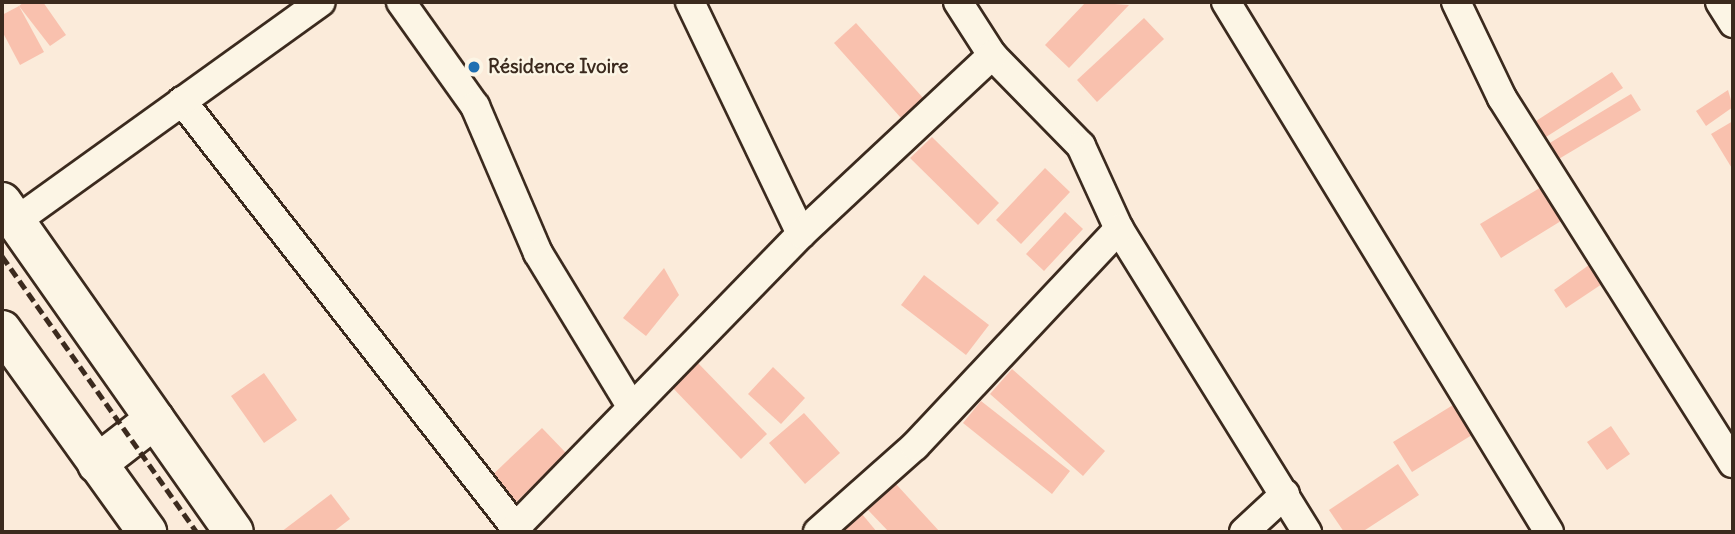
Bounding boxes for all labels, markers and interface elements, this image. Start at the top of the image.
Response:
place label: Résidence Ivoire [488,56,628,78]
marker: Résidence Ivoire [466,59,482,75]

